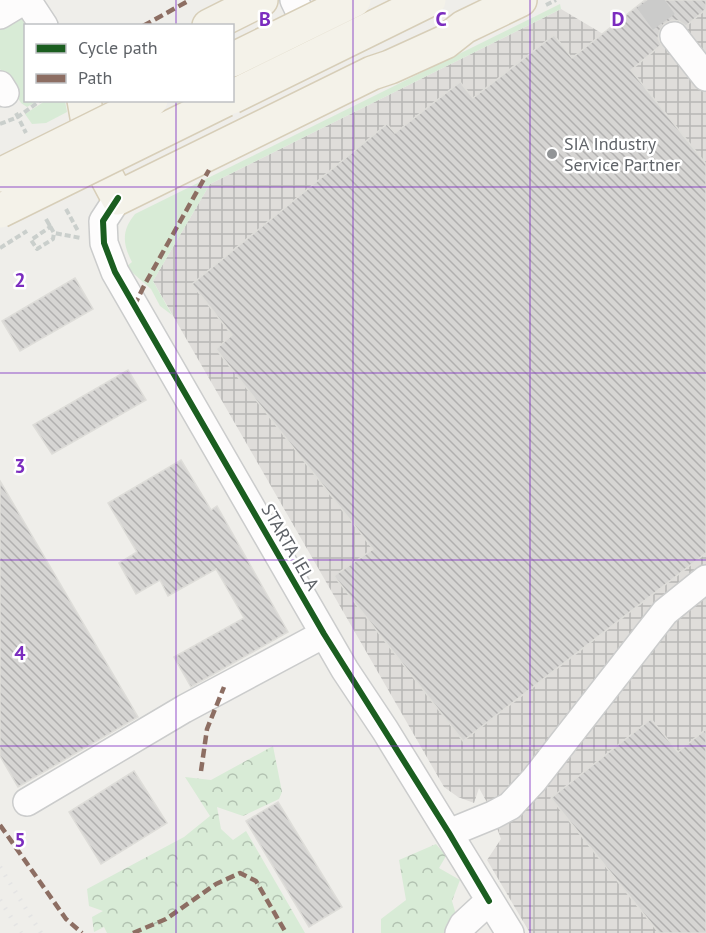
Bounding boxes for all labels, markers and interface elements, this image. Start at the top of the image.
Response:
text: B [259,6,271,32]
text: C [435,6,447,32]
text: D [612,6,625,32]
legend [24,24,234,102]
text: Cycle path [78,36,158,59]
text: Path [78,66,112,89]
place label: SIA Industry Service Partner [564,132,680,176]
marker: SIA Industry Service Partner [545,147,559,161]
text: 2 [14,267,26,293]
text: 3 [14,453,26,479]
street label: STARTA IELA [256,499,325,595]
text: 4 [14,640,26,666]
text: 5 [14,827,26,853]

